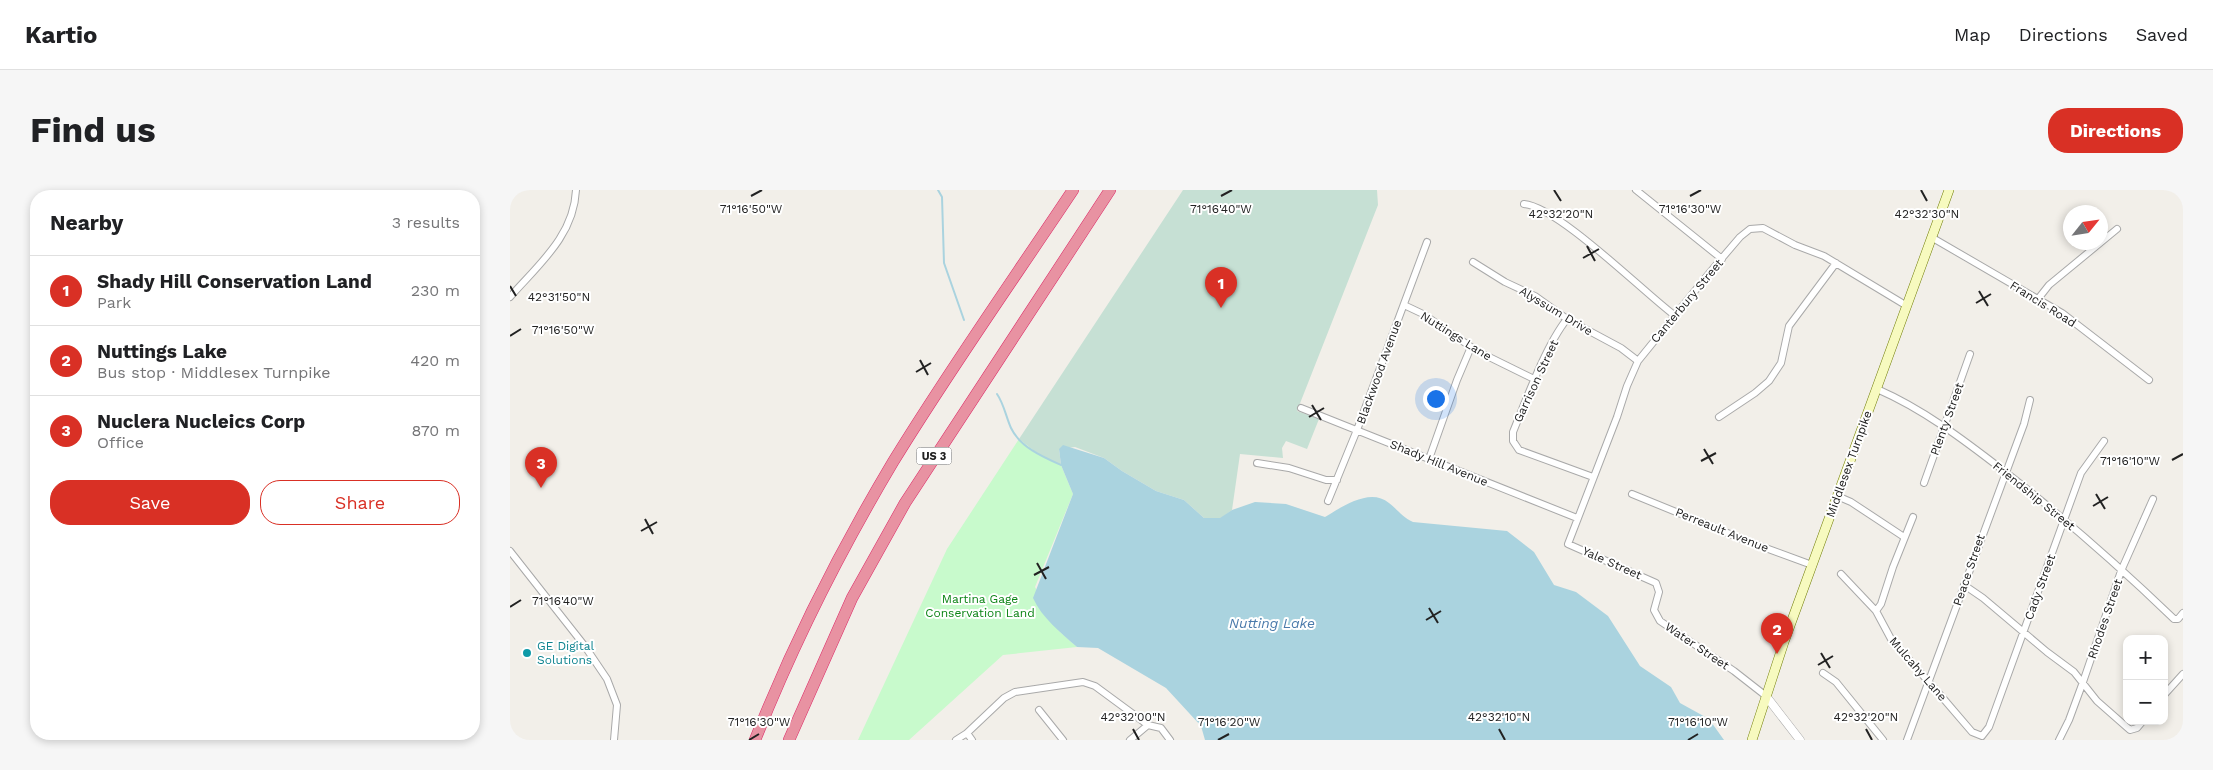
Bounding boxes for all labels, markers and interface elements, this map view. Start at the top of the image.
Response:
text: Kartio [25,21,97,49]
text: Map [1954,24,1991,45]
text: Directions [2019,24,2108,45]
text: Saved [2136,24,2188,45]
button: Directions [2048,108,2183,153]
text: Find us [30,109,156,151]
text: 71°16'50"W [720,202,783,216]
text: 71°16'40"W [1190,202,1252,216]
text: 71°16'30"W [1659,202,1722,216]
north arrow [2063,205,2108,250]
text: 42°32'20"N [1529,207,1593,221]
text: 42°32'30"N [1895,207,1959,221]
text: Nearby [50,210,123,235]
text: 3 results [392,213,460,232]
street label: Canterbury Street [1648,256,1726,346]
pin: 1 [1205,267,1237,308]
text: Shady Hill Conservation Land [97,270,372,293]
street label: Francis Road [2007,278,2079,330]
text: 1 [63,281,69,300]
text: 230 m [411,281,460,300]
street label: Alyssum Drive [1517,284,1595,338]
text: 42°31'50"N [528,290,590,304]
text: Park [97,293,131,312]
street label: Nuttings Lane [1418,309,1494,363]
street label: Blackwood Avenue [1354,318,1404,426]
text: 71°16'50"W [532,323,595,337]
street label: Garrison Street [1511,337,1561,425]
text: Nuttings Lake [97,340,227,363]
text: 2 [61,351,71,370]
text: 420 m [410,351,460,370]
text: Bus stop · Middlesex Turnpike [97,363,330,382]
street label: Plenty Street [1927,381,1967,457]
your location [1423,386,1449,412]
street label: Middlesex Turnpike [1823,409,1875,519]
text: Nuclera Nucleics Corp [97,410,305,433]
text: 3 [61,421,71,440]
text: 870 m [411,421,460,440]
text: Office [97,433,144,452]
street label: Shady Hill Avenue [1388,437,1490,489]
pin: 3 [525,447,557,488]
road number: US 3 [916,448,952,464]
text: 71°16'10"W [2100,454,2161,468]
street label: Friendship Street [1990,459,2078,533]
button: Save [50,480,250,525]
button: Share [260,480,460,525]
street label: Perreault Avenue [1673,505,1771,555]
street label: Peace Street [1950,532,1988,608]
street label: Yale Street [1580,544,1644,582]
street label: Cady Street [2022,552,2058,622]
street label: Rhodes Street [2085,577,2125,661]
park label: Martina Gage Conservation Land [925,592,1035,620]
text: 71°16'40"W [532,594,594,608]
pin: 2 [1761,613,1793,654]
water label: Nutting Lake [1229,615,1315,631]
street label: Water Street [1662,619,1732,673]
street label: Mulcahy Lane [1886,634,1950,704]
map controls [2123,635,2168,725]
button: + [2123,635,2168,680]
place label: GE Digital Solutions [537,639,595,667]
marker: GE Digital Solutions [521,647,533,659]
button: − [2123,680,2168,725]
text: 42°32'00"N [1100,710,1166,724]
text: 42°32'10"N [1468,710,1530,724]
text: 42°32'20"N [1834,710,1898,724]
text: 71°16'30"W [728,715,791,729]
text: 71°16'20"W [1198,715,1261,729]
text: 71°16'10"W [1668,715,1729,729]

